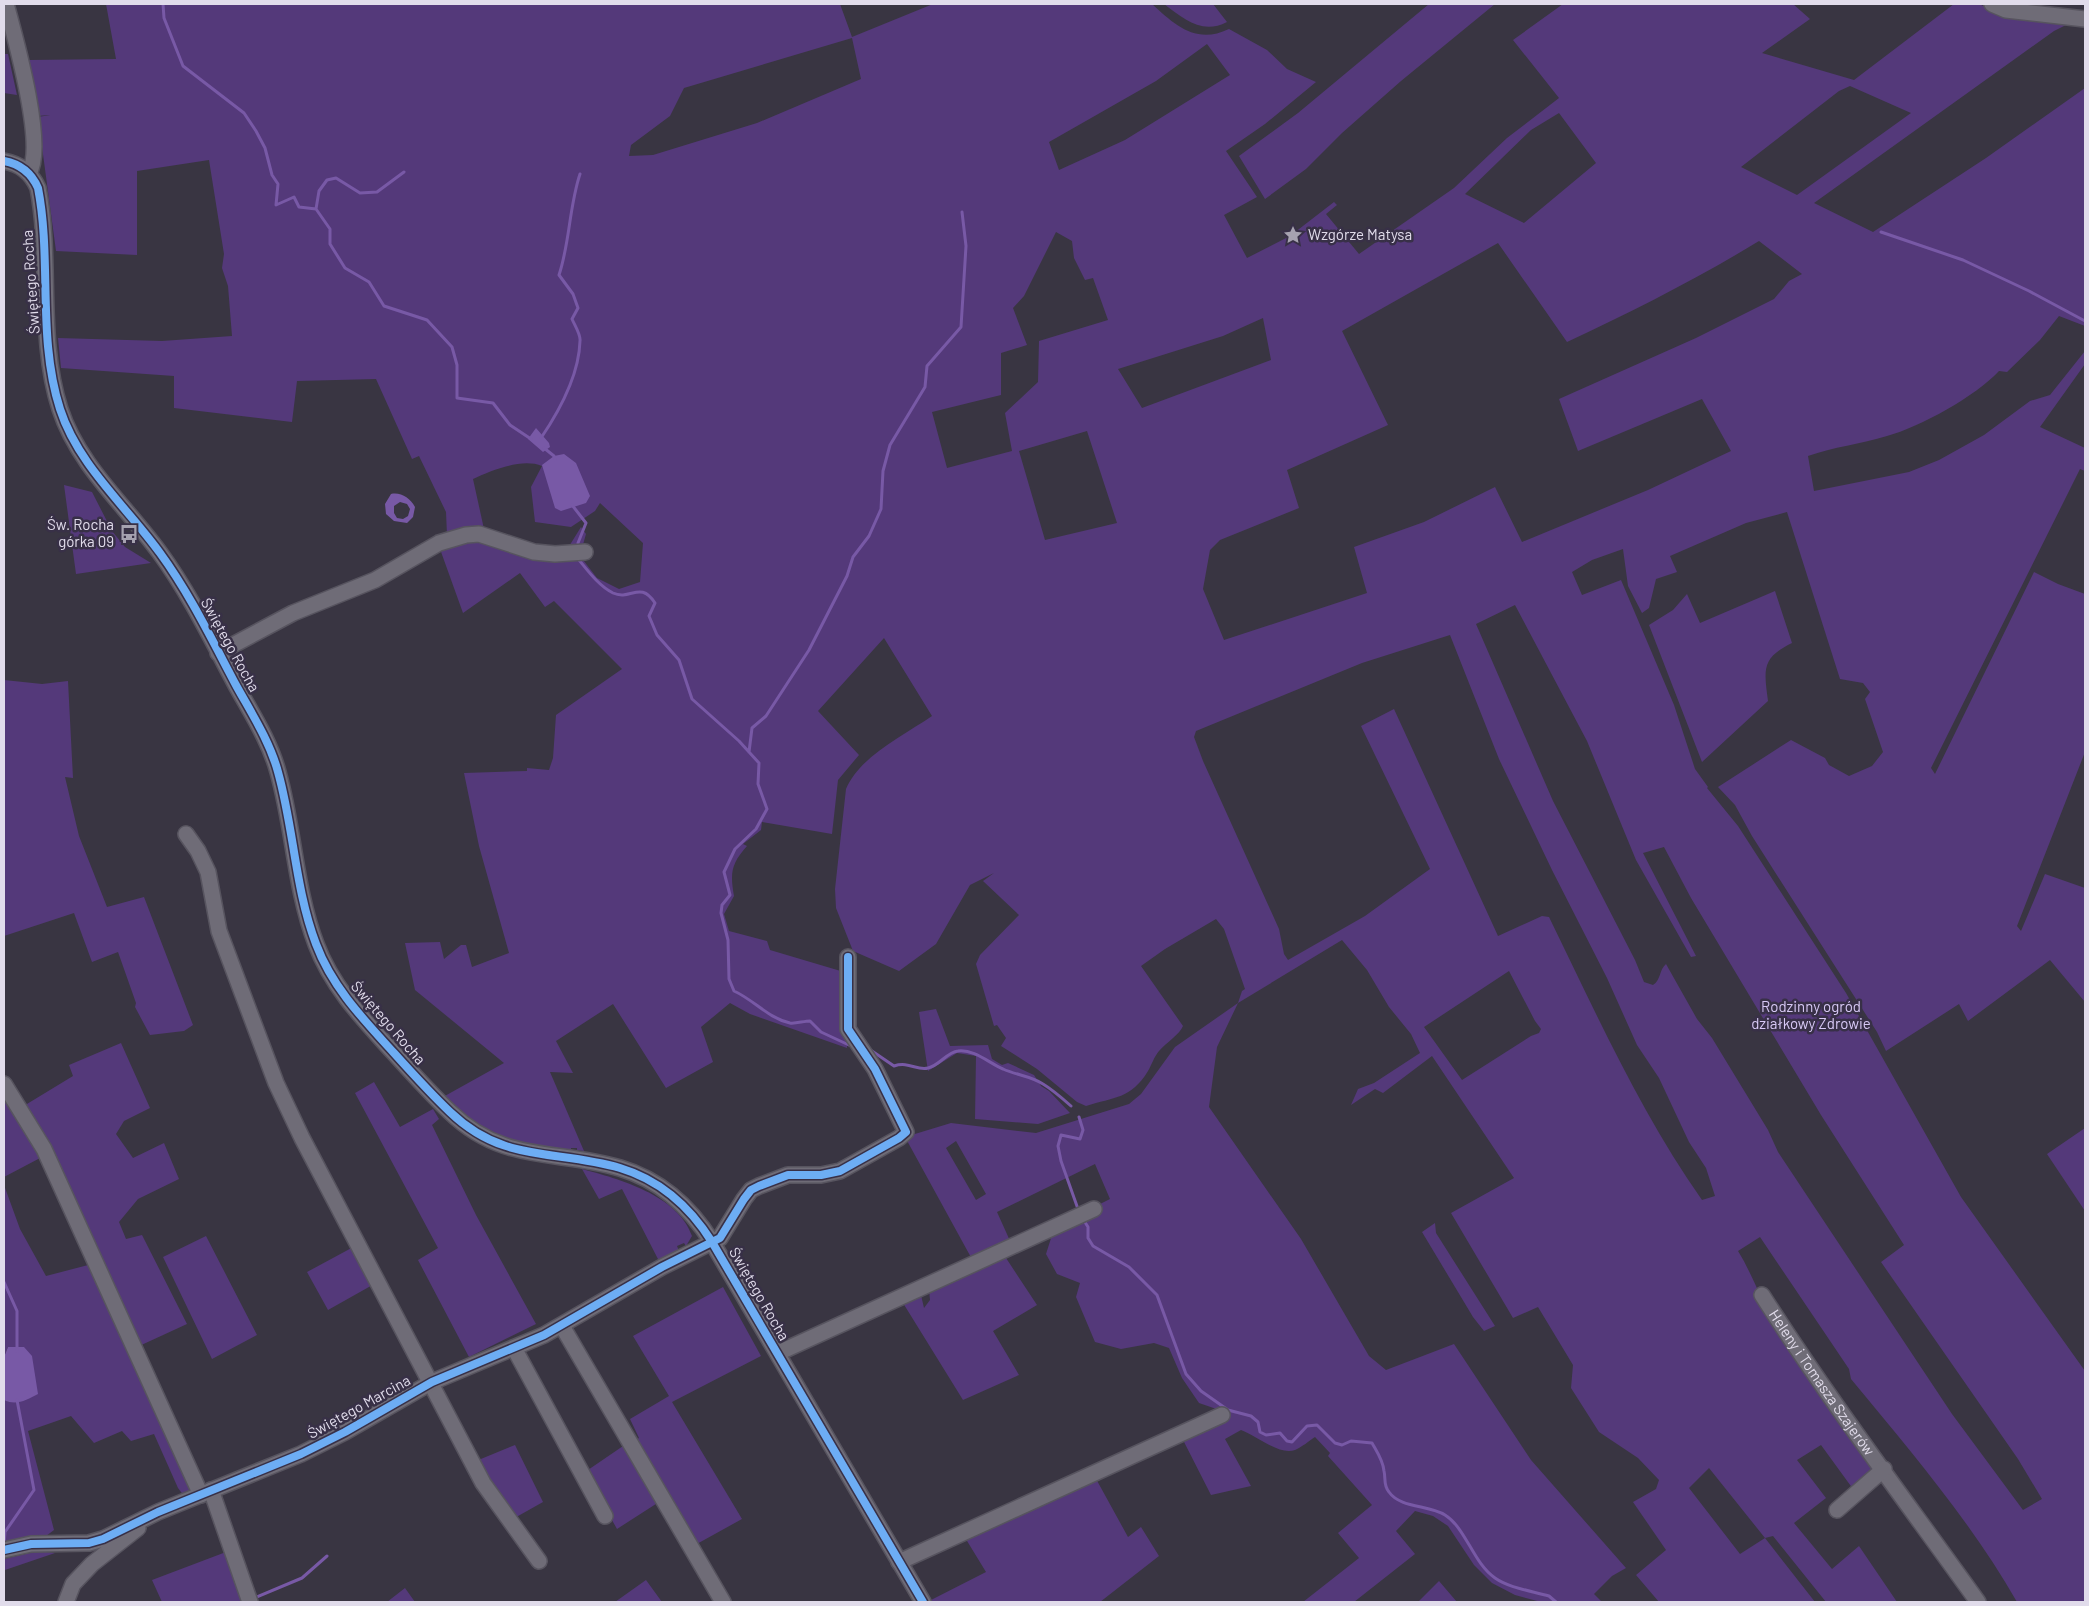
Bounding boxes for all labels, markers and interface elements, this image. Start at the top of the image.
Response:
place icon: Wzgórze Matysa [1282,224,1304,246]
place label: Wzgórze Matysa [1308,225,1412,243]
street label: Świętego Rocha [17,229,43,335]
place label: Św. Rocha górka 09 [47,515,114,550]
bus stop icon: Św. Rocha górka 09 [118,523,140,545]
street label: Świętego Rocha [198,594,264,695]
street label: Świętego Rocha [348,977,430,1068]
park label: Rodzinny ogród działkowy Zdrowie [1751,997,1871,1032]
street label: Świętego Rocha [726,1244,794,1343]
street label: Heleny i Tomasza Szajerów [1766,1306,1879,1459]
street label: Świętego Marcina [304,1370,413,1442]

